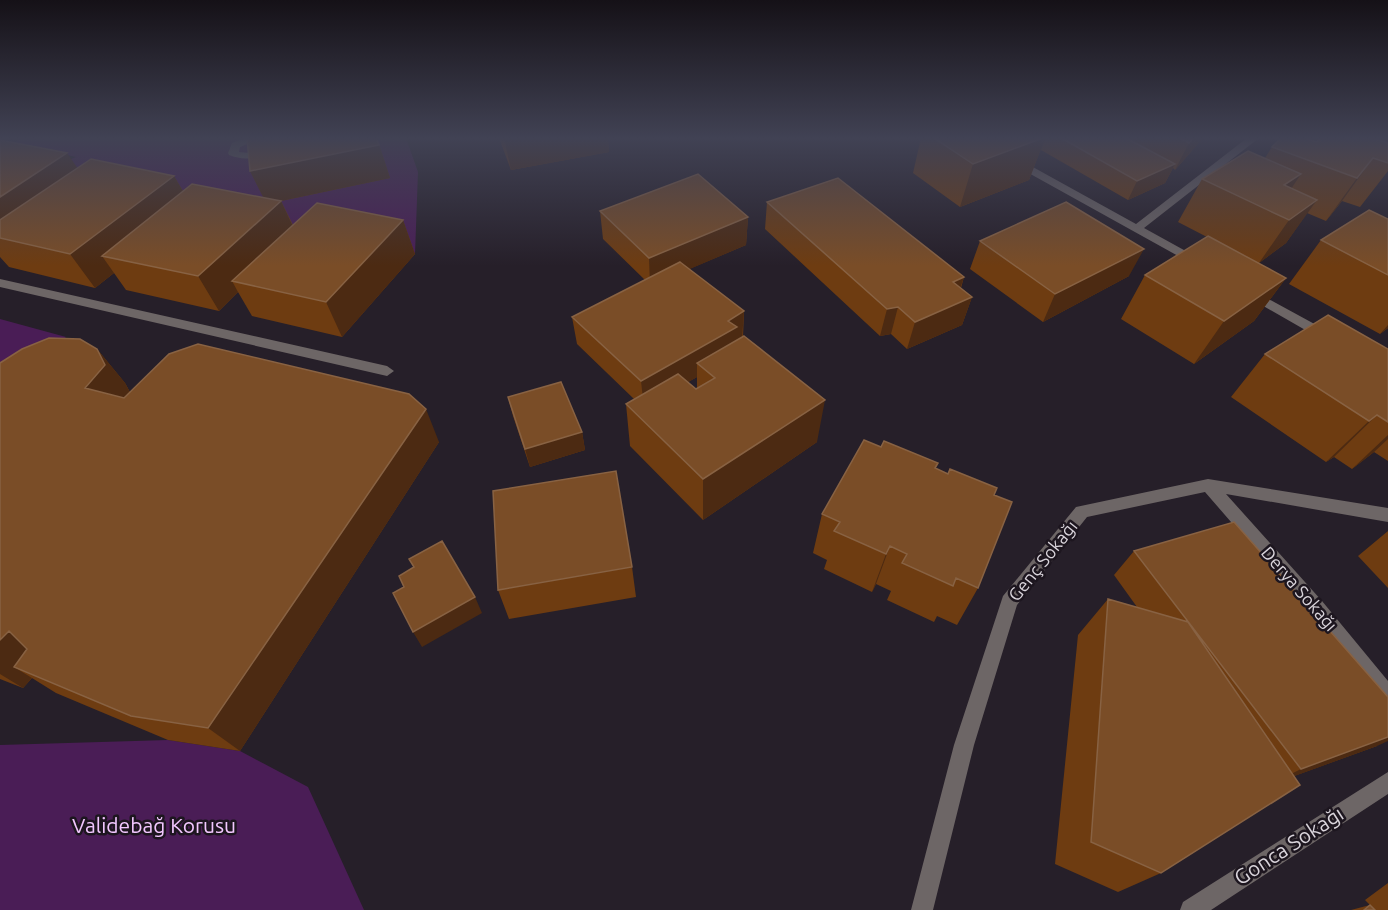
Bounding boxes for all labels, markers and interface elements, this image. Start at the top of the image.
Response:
street label: Genç Sokağı [1004,516,1081,605]
street label: Derya Sokağı [1258,542,1342,634]
street label: Gonca Sokağı [1229,801,1348,889]
park label: Validebağ Korusu [72,813,236,837]

